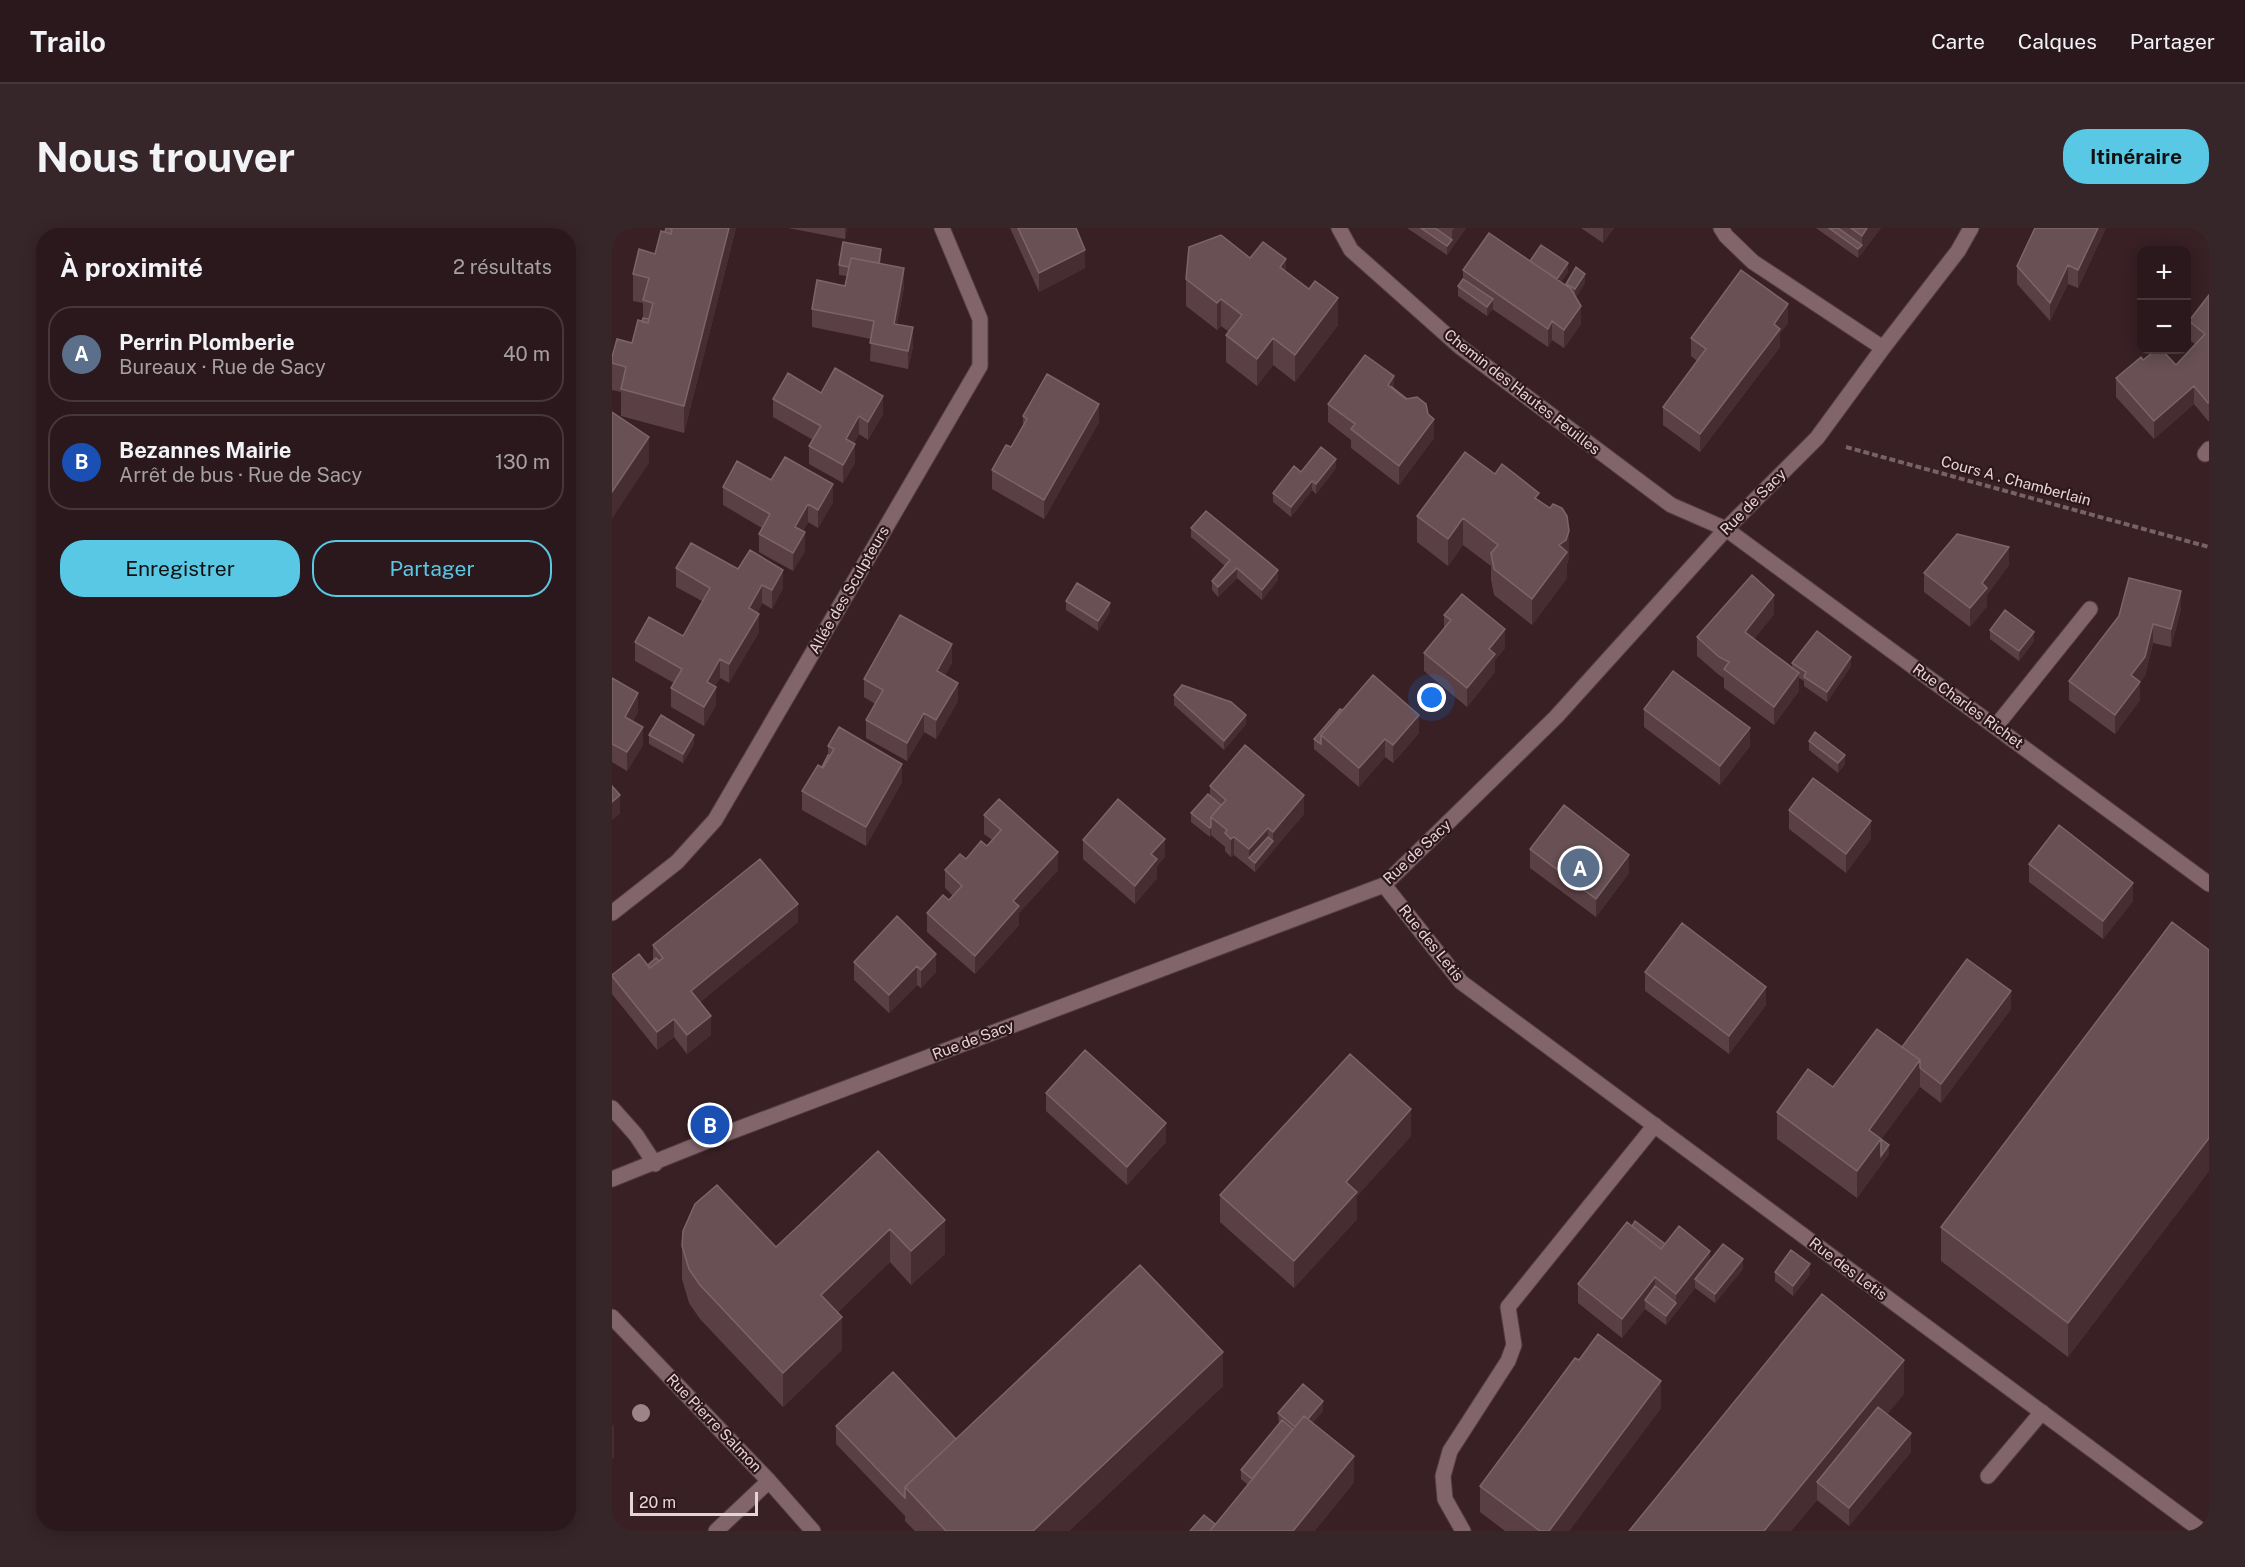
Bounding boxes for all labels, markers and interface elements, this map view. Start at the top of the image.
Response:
text: Trailo [30,25,106,58]
text: Carte [1931,29,1985,54]
text: Calques [2018,29,2097,54]
text: Partager [2130,29,2215,54]
button: Itinéraire [2063,129,2209,184]
text: Nous trouver [36,132,295,181]
map controls [2137,246,2191,354]
button: + [2137,246,2191,300]
text: À proximité [60,252,203,283]
text: 2 résultats [453,255,552,279]
button: − [2137,300,2191,354]
street label: Chemin des Hautes Feuilles [1441,326,1604,458]
text: Perrin Plomberie [119,329,295,355]
text: A [74,342,89,366]
text: 40 m [503,342,550,366]
text: Bureaux · Rue de Sacy [119,355,326,379]
text: Bezannes Mairie [119,437,292,463]
text: B [75,450,88,474]
text: 130 m [495,450,550,474]
street label: Cours A . Chamberlain [1939,452,2093,509]
text: Arrêt de bus · Rue de Sacy [119,463,362,487]
street label: Rue de Sacy [1716,465,1789,538]
street label: Allée des Sculpteurs [805,523,892,657]
button: Enregistrer [60,540,300,597]
button: Partager [312,540,552,597]
street label: Rue Charles Richet [1910,660,2027,751]
your location [1417,683,1446,712]
street label: Rue de Sacy [1379,816,1454,887]
pin: A [1560,846,1600,890]
street label: Rue des Letis [1396,901,1467,984]
street label: Rue de Sacy [930,1016,1016,1063]
pin: B [690,1102,730,1148]
street label: Rue des Letis [1806,1234,1890,1303]
street label: Rue Pierre Salmon [663,1370,765,1475]
scale bar [630,1489,758,1516]
text: 20 m [639,1493,676,1512]

